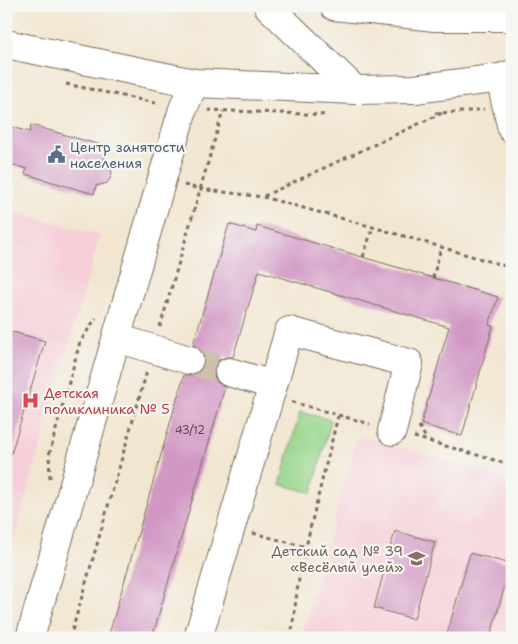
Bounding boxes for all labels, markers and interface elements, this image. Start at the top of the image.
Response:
place label: Центр занятости населения [70,138,185,172]
public building icon: Центр занятости населения [46,145,66,165]
place label: Детская поликлиника № 5 [44,384,170,418]
hospital icon: Детская поликлиника № 5 [20,391,40,411]
house number: 43/12 [175,423,205,438]
place label: Детский сад № 39 «Весёлый улей» [271,542,403,576]
school or university icon: Детский сад № 39 «Весёлый улей» [407,549,427,569]

